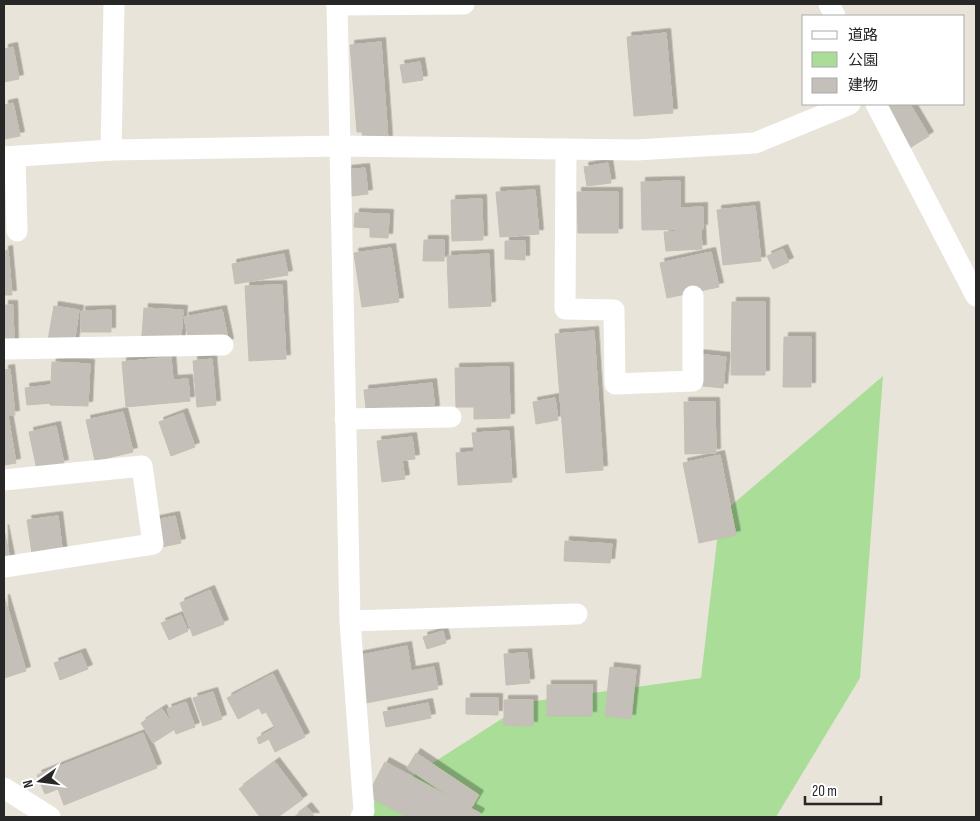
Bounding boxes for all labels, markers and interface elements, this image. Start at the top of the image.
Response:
legend [802,15,965,105]
text: 道路 [848,26,878,45]
text: 公園 [848,51,878,70]
text: 建物 [848,76,878,95]
north arrow [15,756,65,806]
scale bar [805,774,881,806]
text: N [19,778,37,790]
text: 20 m [812,782,837,801]

